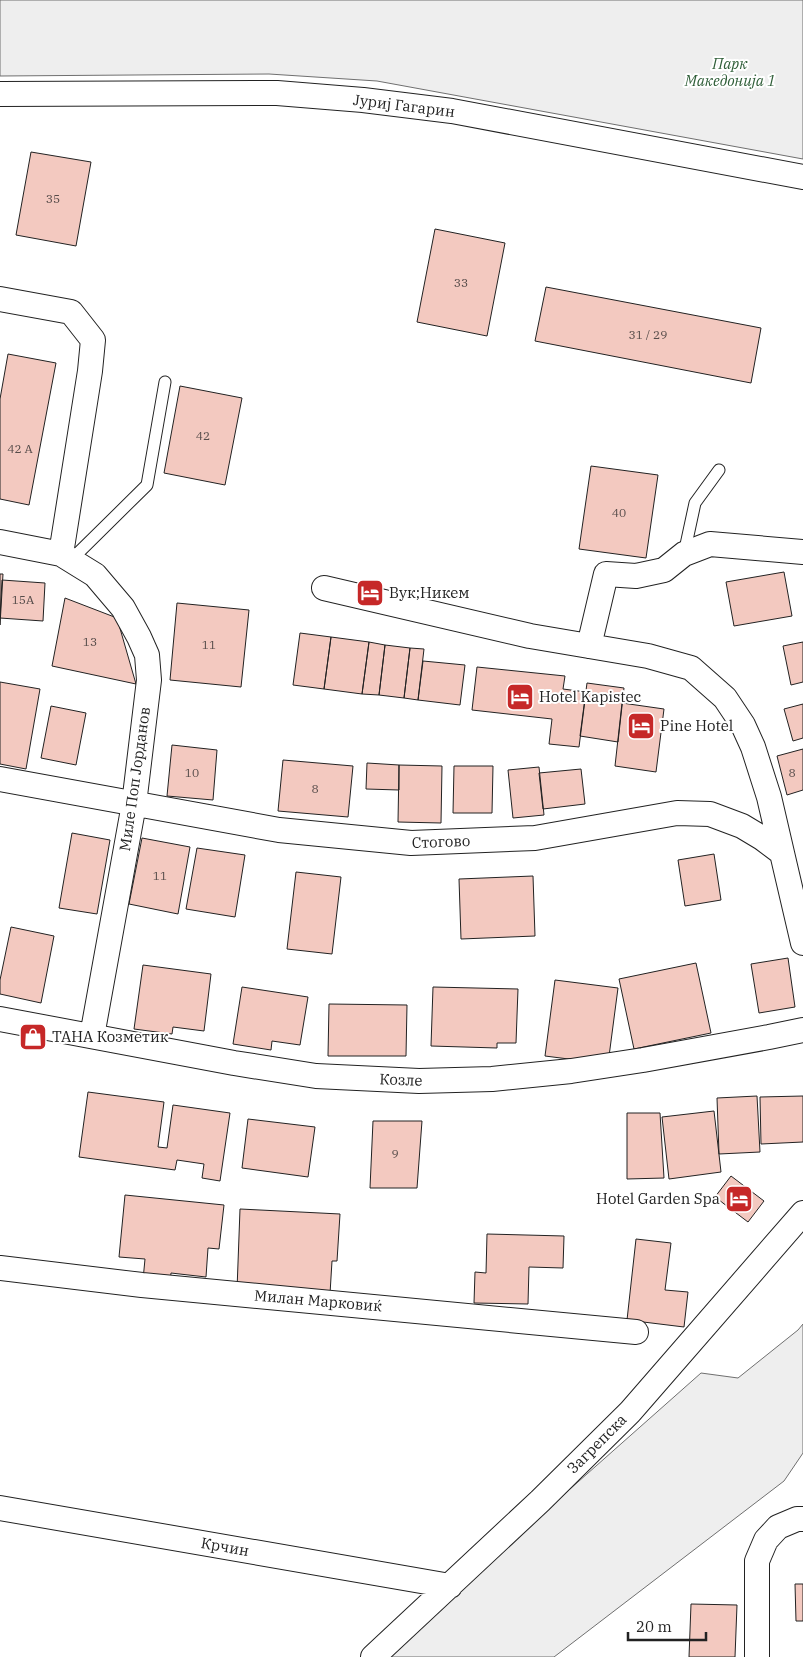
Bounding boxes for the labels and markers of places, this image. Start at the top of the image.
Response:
hotel icon: Вук;Никем [355,578,385,608]
place label: Вук;Никем [389,583,470,602]
hotel icon: Hotel Kapistec [505,682,535,712]
place label: Hotel Kapistec [539,687,642,706]
hotel icon: Pine Hotel [626,711,656,741]
place label: Pine Hotel [660,716,733,735]
shop icon: ТАНА Козметик [18,1022,48,1052]
place label: ТАНА Козметик [52,1027,169,1046]
hotel icon: Hotel Garden Spa [724,1184,754,1214]
place label: Hotel Garden Spa [596,1189,720,1208]

